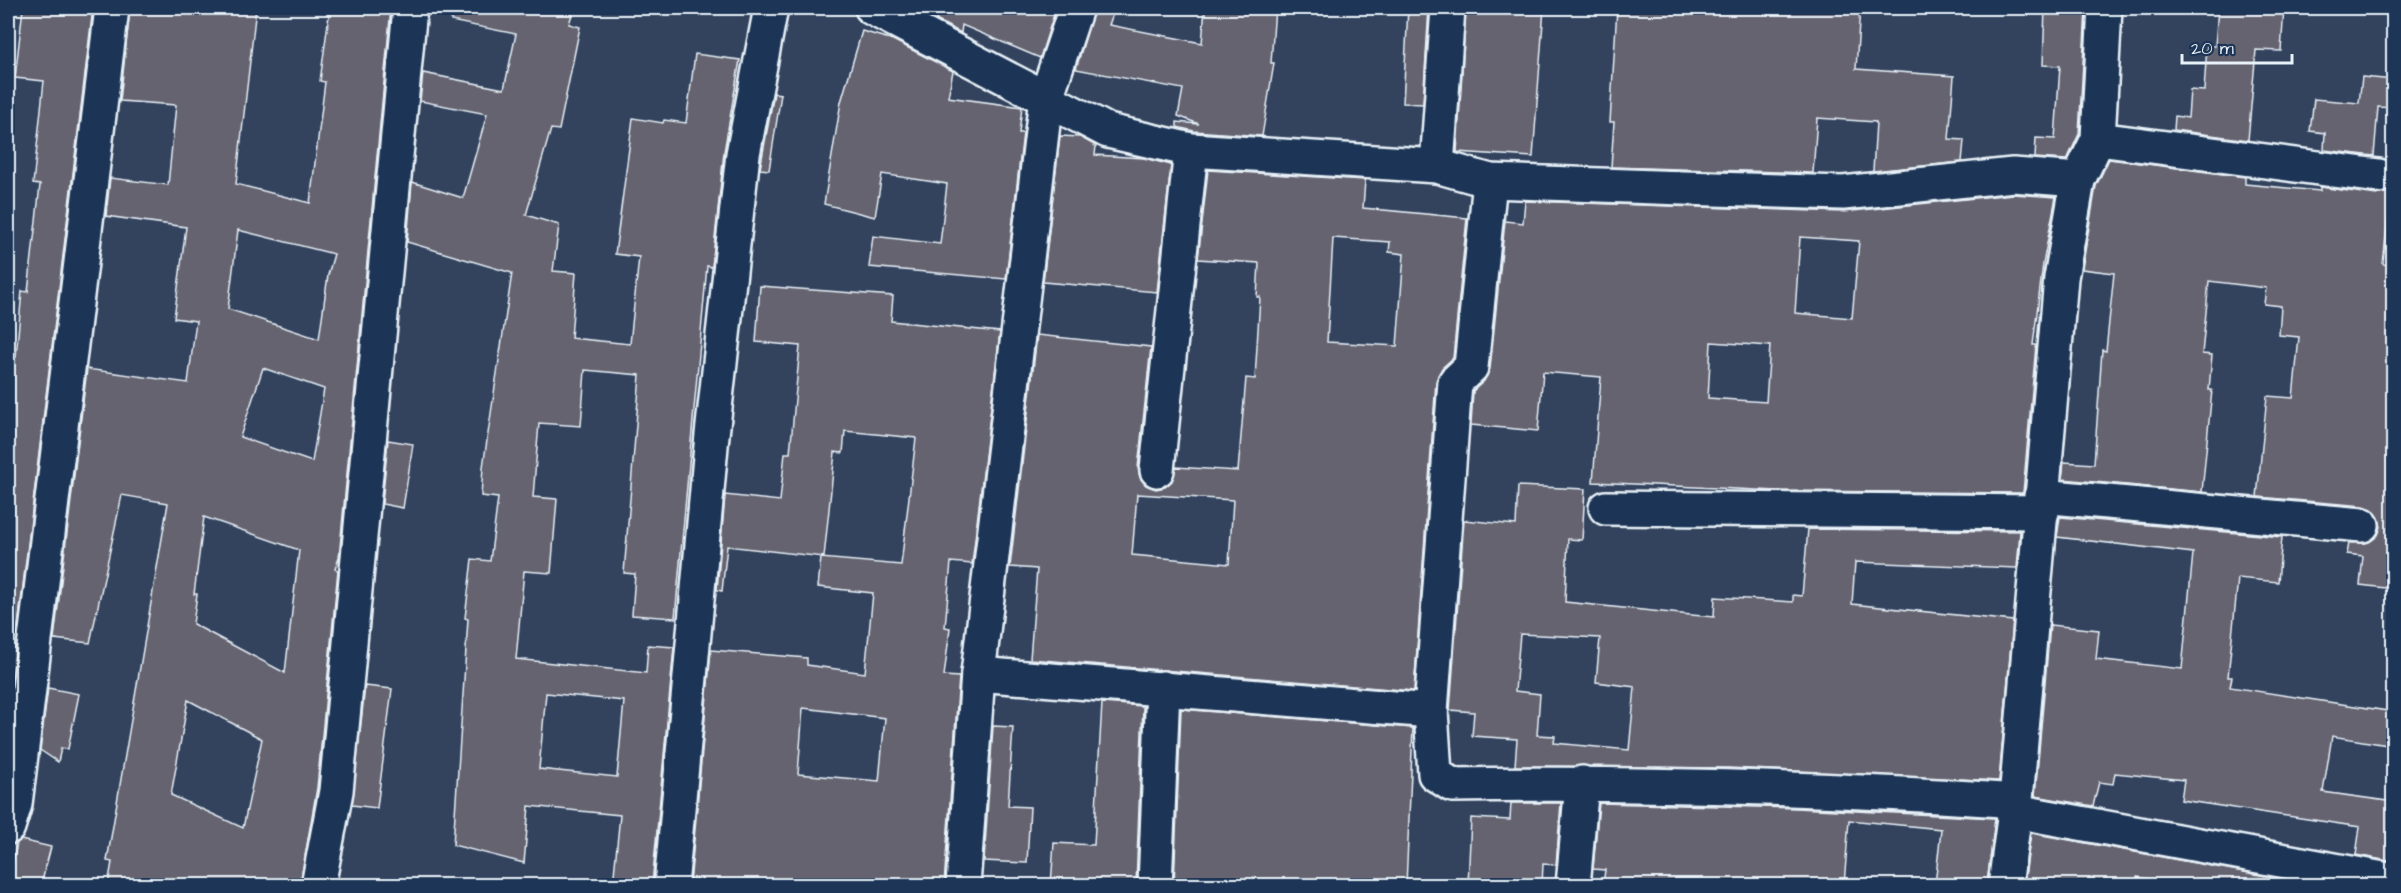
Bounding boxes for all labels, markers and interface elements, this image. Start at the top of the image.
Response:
scale bar [2182,27,2292,65]
text: 20 m [2191,36,2234,61]

